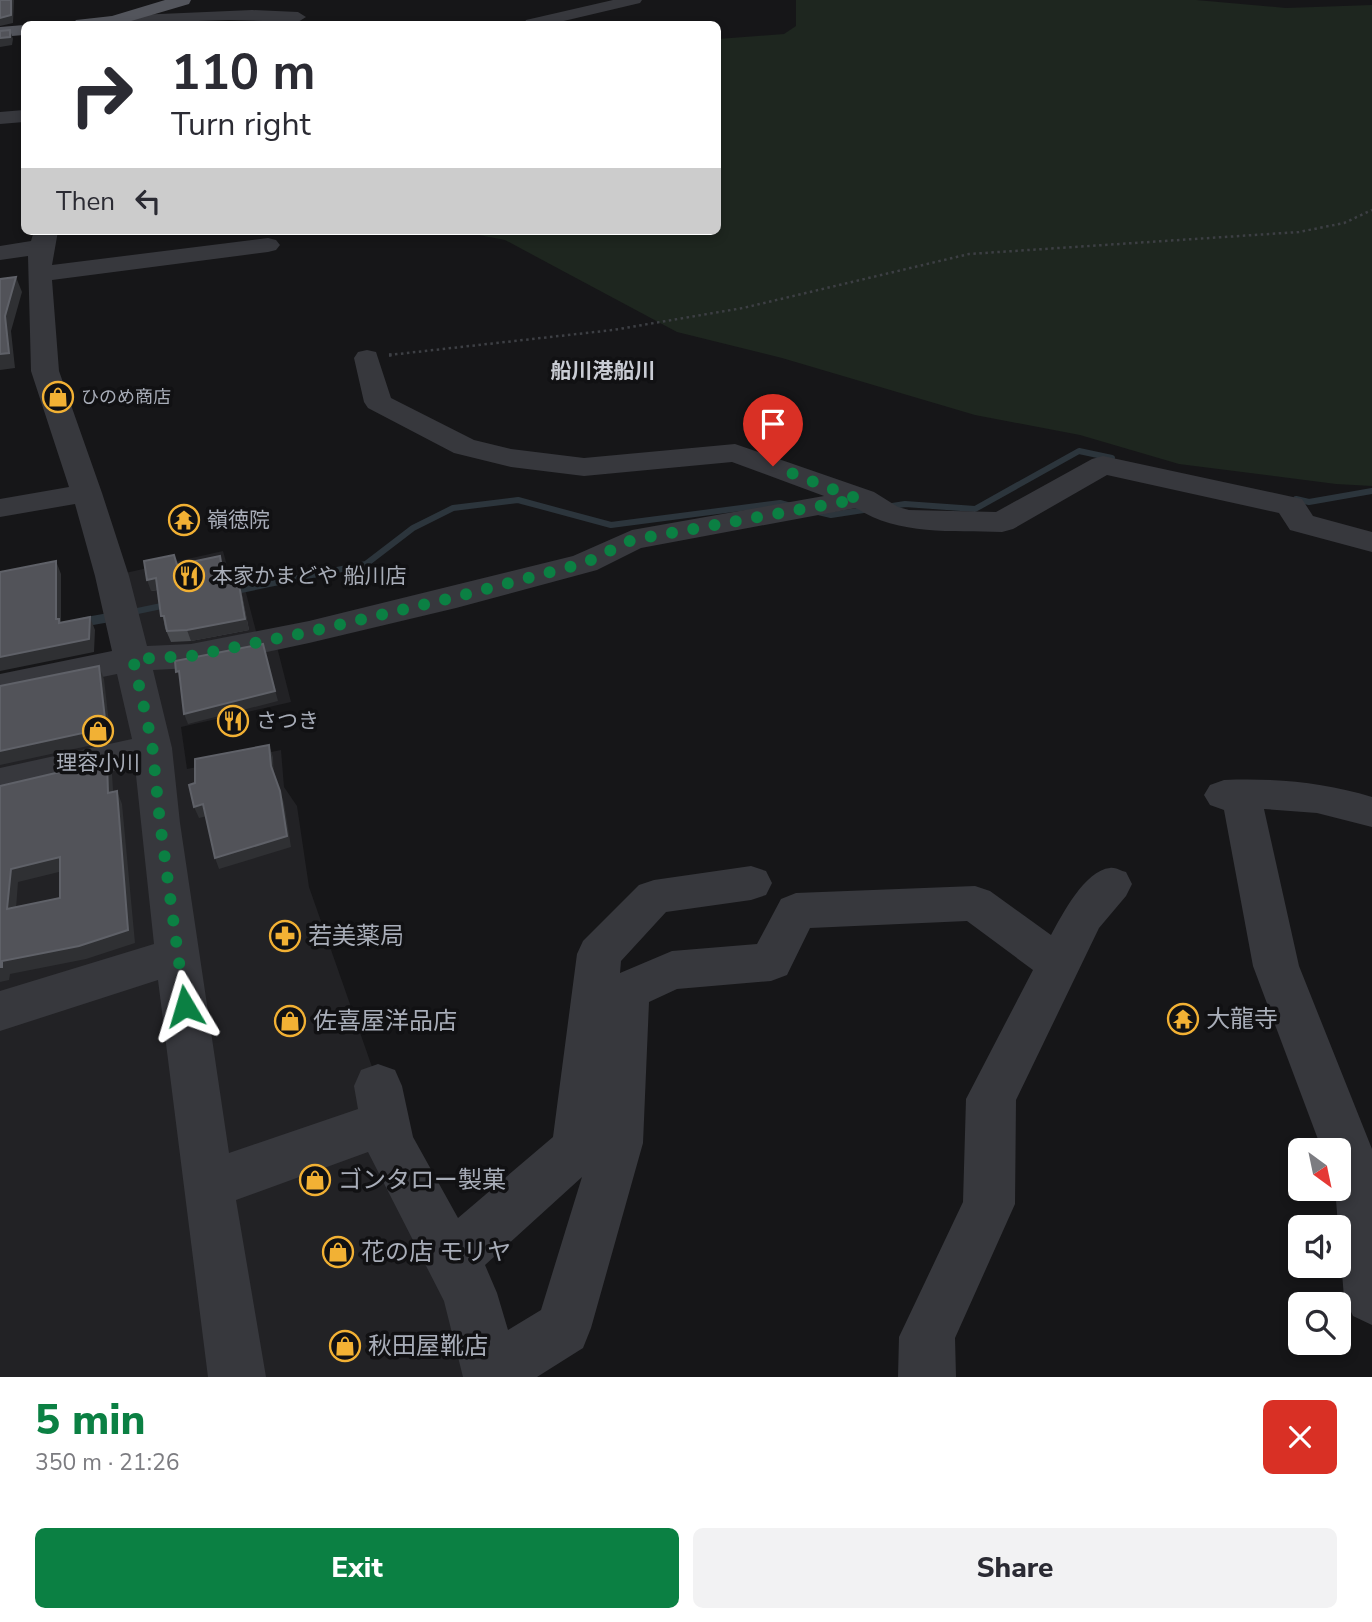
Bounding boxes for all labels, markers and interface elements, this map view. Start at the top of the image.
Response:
text: 110 m [171,39,315,106]
icon: right [56,49,147,140]
text: Turn right [171,103,311,146]
icon: left [129,182,167,220]
text: Then [56,184,115,219]
district label: 船川港船川 [551,357,656,385]
shop icon: ひのめ商店 [41,380,75,414]
place label: ひのめ商店 [81,385,171,409]
pin [743,394,803,466]
icon: arrive [754,405,792,443]
temple icon: 嶺徳院 [167,503,201,537]
place label: 嶺徳院 [207,506,270,534]
restaurant icon: 本家かまどや 船川店 [172,559,206,593]
place label: 本家かまどや 船川店 [212,562,406,590]
restaurant icon: さつき [216,704,250,738]
place label: さつき [256,707,319,735]
shop icon: 理容小川 [81,714,115,748]
place label: 理容小川 [56,749,140,777]
pharmacy icon: 若美薬局 [268,919,302,953]
place label: 若美薬局 [308,920,404,952]
position arrow [148,969,222,1043]
temple icon: 大龍寺 [1166,1002,1200,1036]
place label: 大龍寺 [1206,1003,1278,1035]
shop icon: 佐喜屋洋品店 [273,1004,307,1038]
place label: 佐喜屋洋品店 [313,1005,457,1037]
north arrow [1288,1138,1351,1200]
map controls [1288,1138,1351,1355]
shop icon: ゴンタロー製菓 [298,1163,332,1197]
place label: ゴンタロー製菓 [338,1164,506,1196]
button: sound [1288,1215,1351,1278]
shop icon: 花の店 モリヤ [321,1235,355,1269]
place label: 花の店 モリヤ [361,1236,511,1268]
button: search [1288,1292,1351,1355]
shop icon: 秋田屋靴店 [328,1329,362,1363]
place label: 秋田屋靴店 [368,1330,488,1362]
text: 5 min [35,1392,145,1449]
button: close [1263,1400,1337,1474]
text: 350 m · 21:26 [35,1447,180,1478]
button: Exit [35,1528,679,1608]
button: Share [693,1528,1337,1608]

